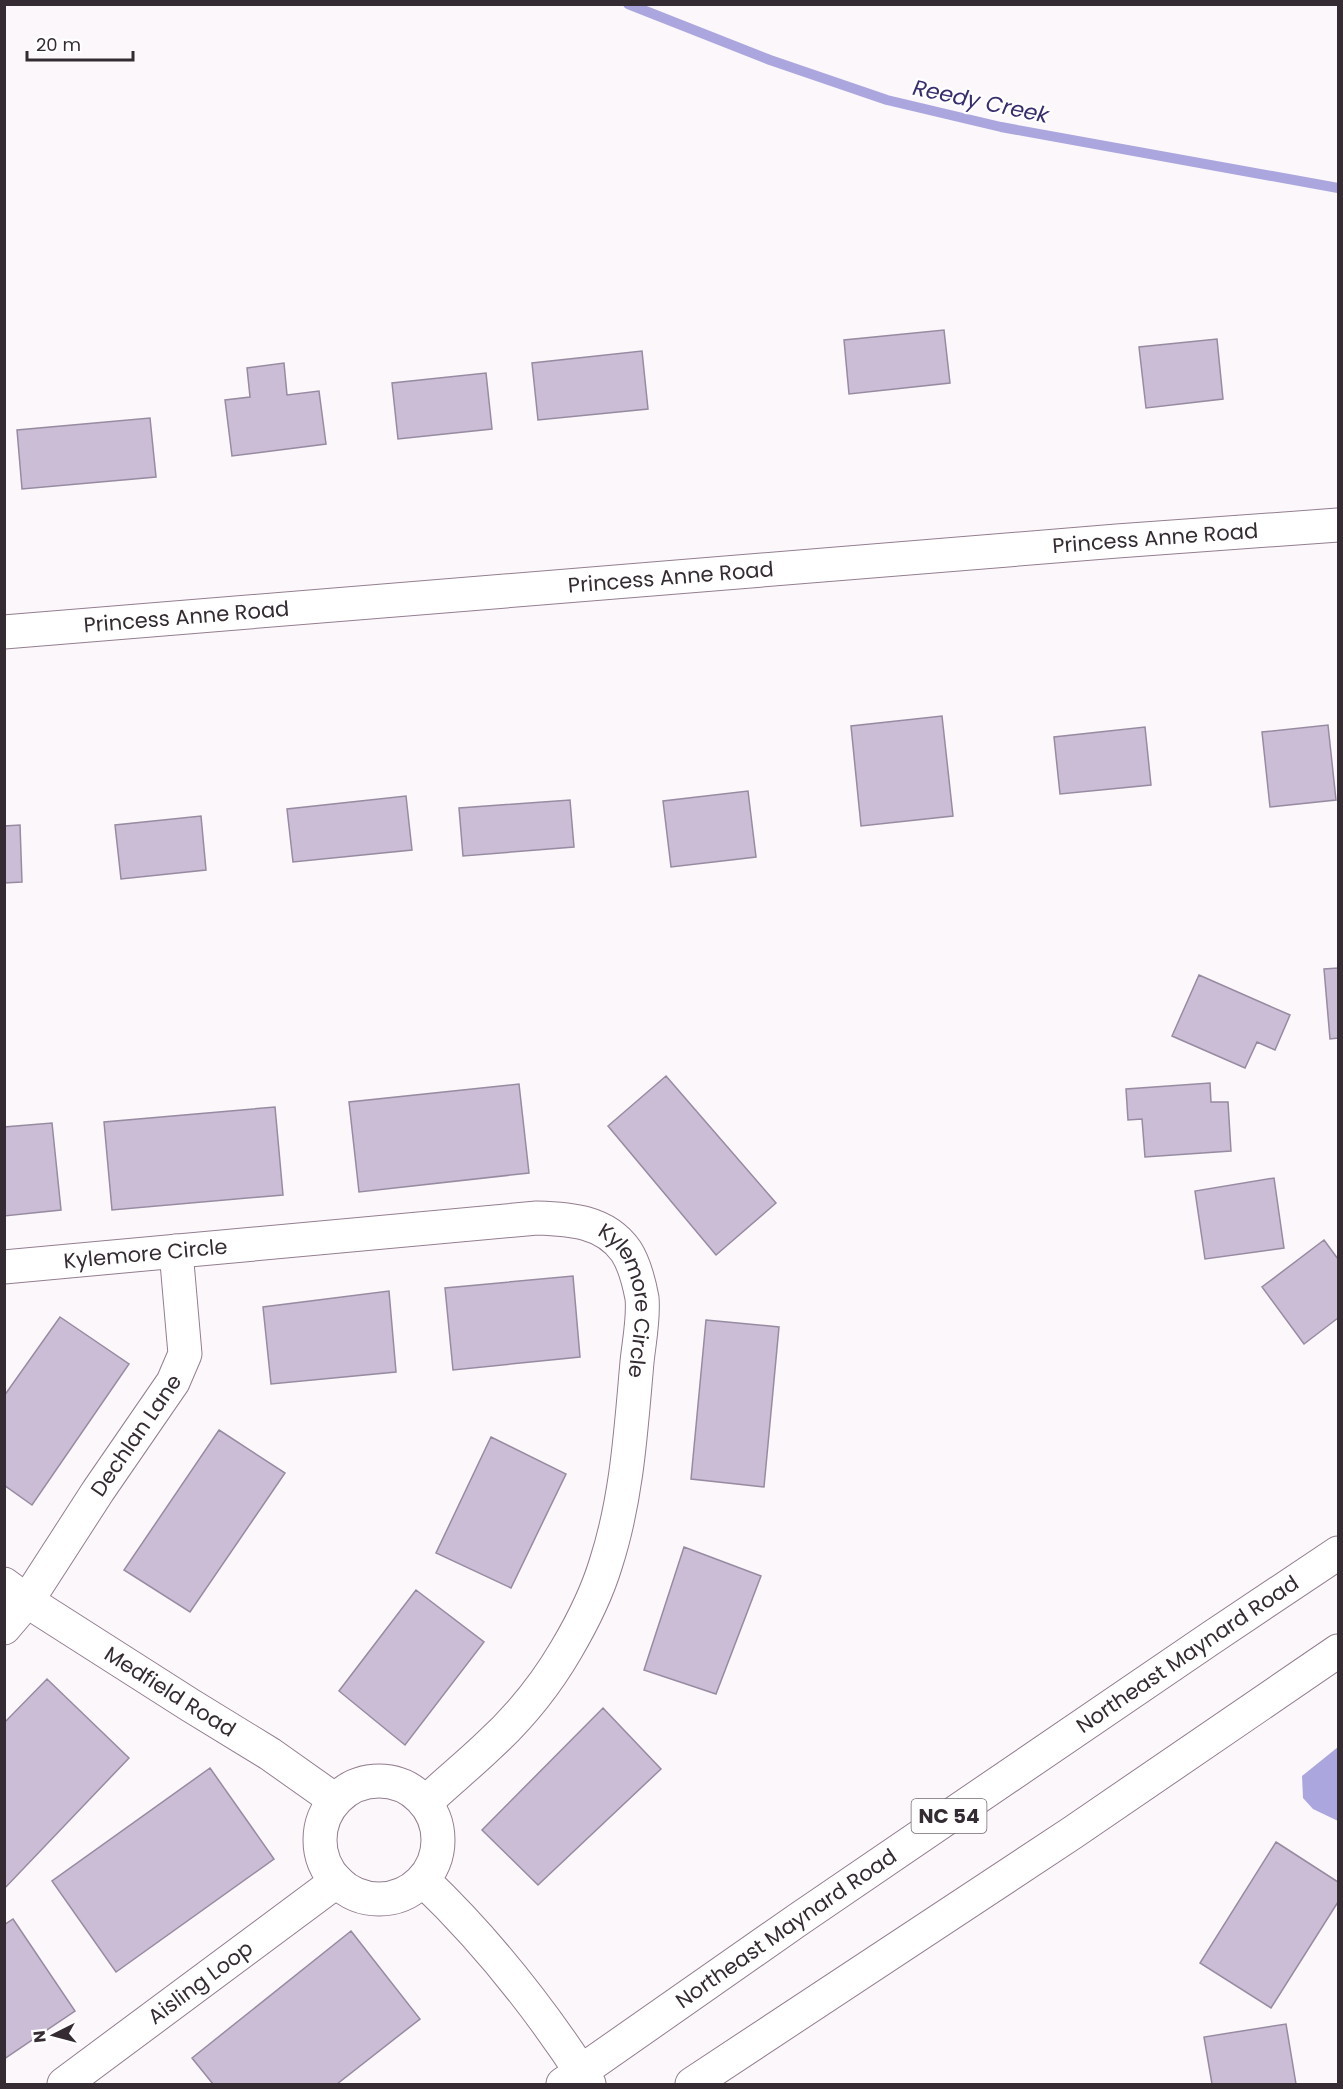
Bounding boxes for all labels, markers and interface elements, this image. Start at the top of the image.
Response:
scale bar [27,24,134,62]
text: 20 m [36,32,81,57]
water label: Reedy Creek [910,72,1053,131]
street label: Princess Anne Road [1051,516,1259,560]
street label: Princess Anne Road [567,554,775,600]
street label: Princess Anne Road [82,594,290,639]
street label: Kylemore Circle [593,1216,658,1379]
street label: Kylemore Circle [62,1232,229,1275]
street label: Dechlan Lane [84,1368,188,1502]
street label: Northeast Maynard Road [1070,1568,1304,1740]
street label: Medfield Road [99,1639,241,1744]
road number: NC 54 [912,1799,986,1833]
street label: Northeast Maynard Road [670,1842,902,2015]
street label: Aisling Loop [142,1934,259,2031]
north arrow [24,2005,84,2065]
text: N [28,2029,52,2044]

